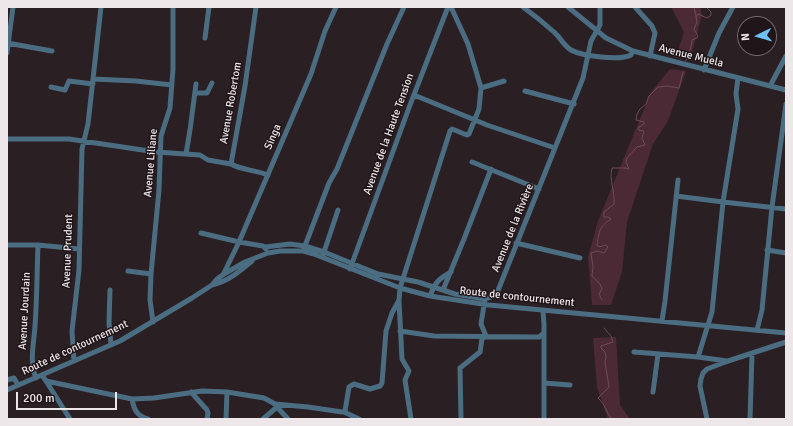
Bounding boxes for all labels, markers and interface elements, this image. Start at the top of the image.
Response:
north arrow [737,16,777,56]
text: N [739,33,752,41]
street label: Avenue Muela [657,42,725,70]
street label: Avenue Robertom [217,61,245,145]
street label: Avenue de la Haute Tension [361,72,417,196]
street label: Singa [262,122,284,152]
street label: Avenue Liliane [141,128,161,198]
street label: Avenue de la Rivière [489,182,537,274]
street label: Avenue Prudent [60,214,76,288]
street label: Avenue Jourdain [16,272,34,350]
street label: Route de contournement [459,284,575,310]
street label: Route de contournement [20,318,130,378]
scale bar [18,384,119,410]
text: 200 m [23,391,55,406]

